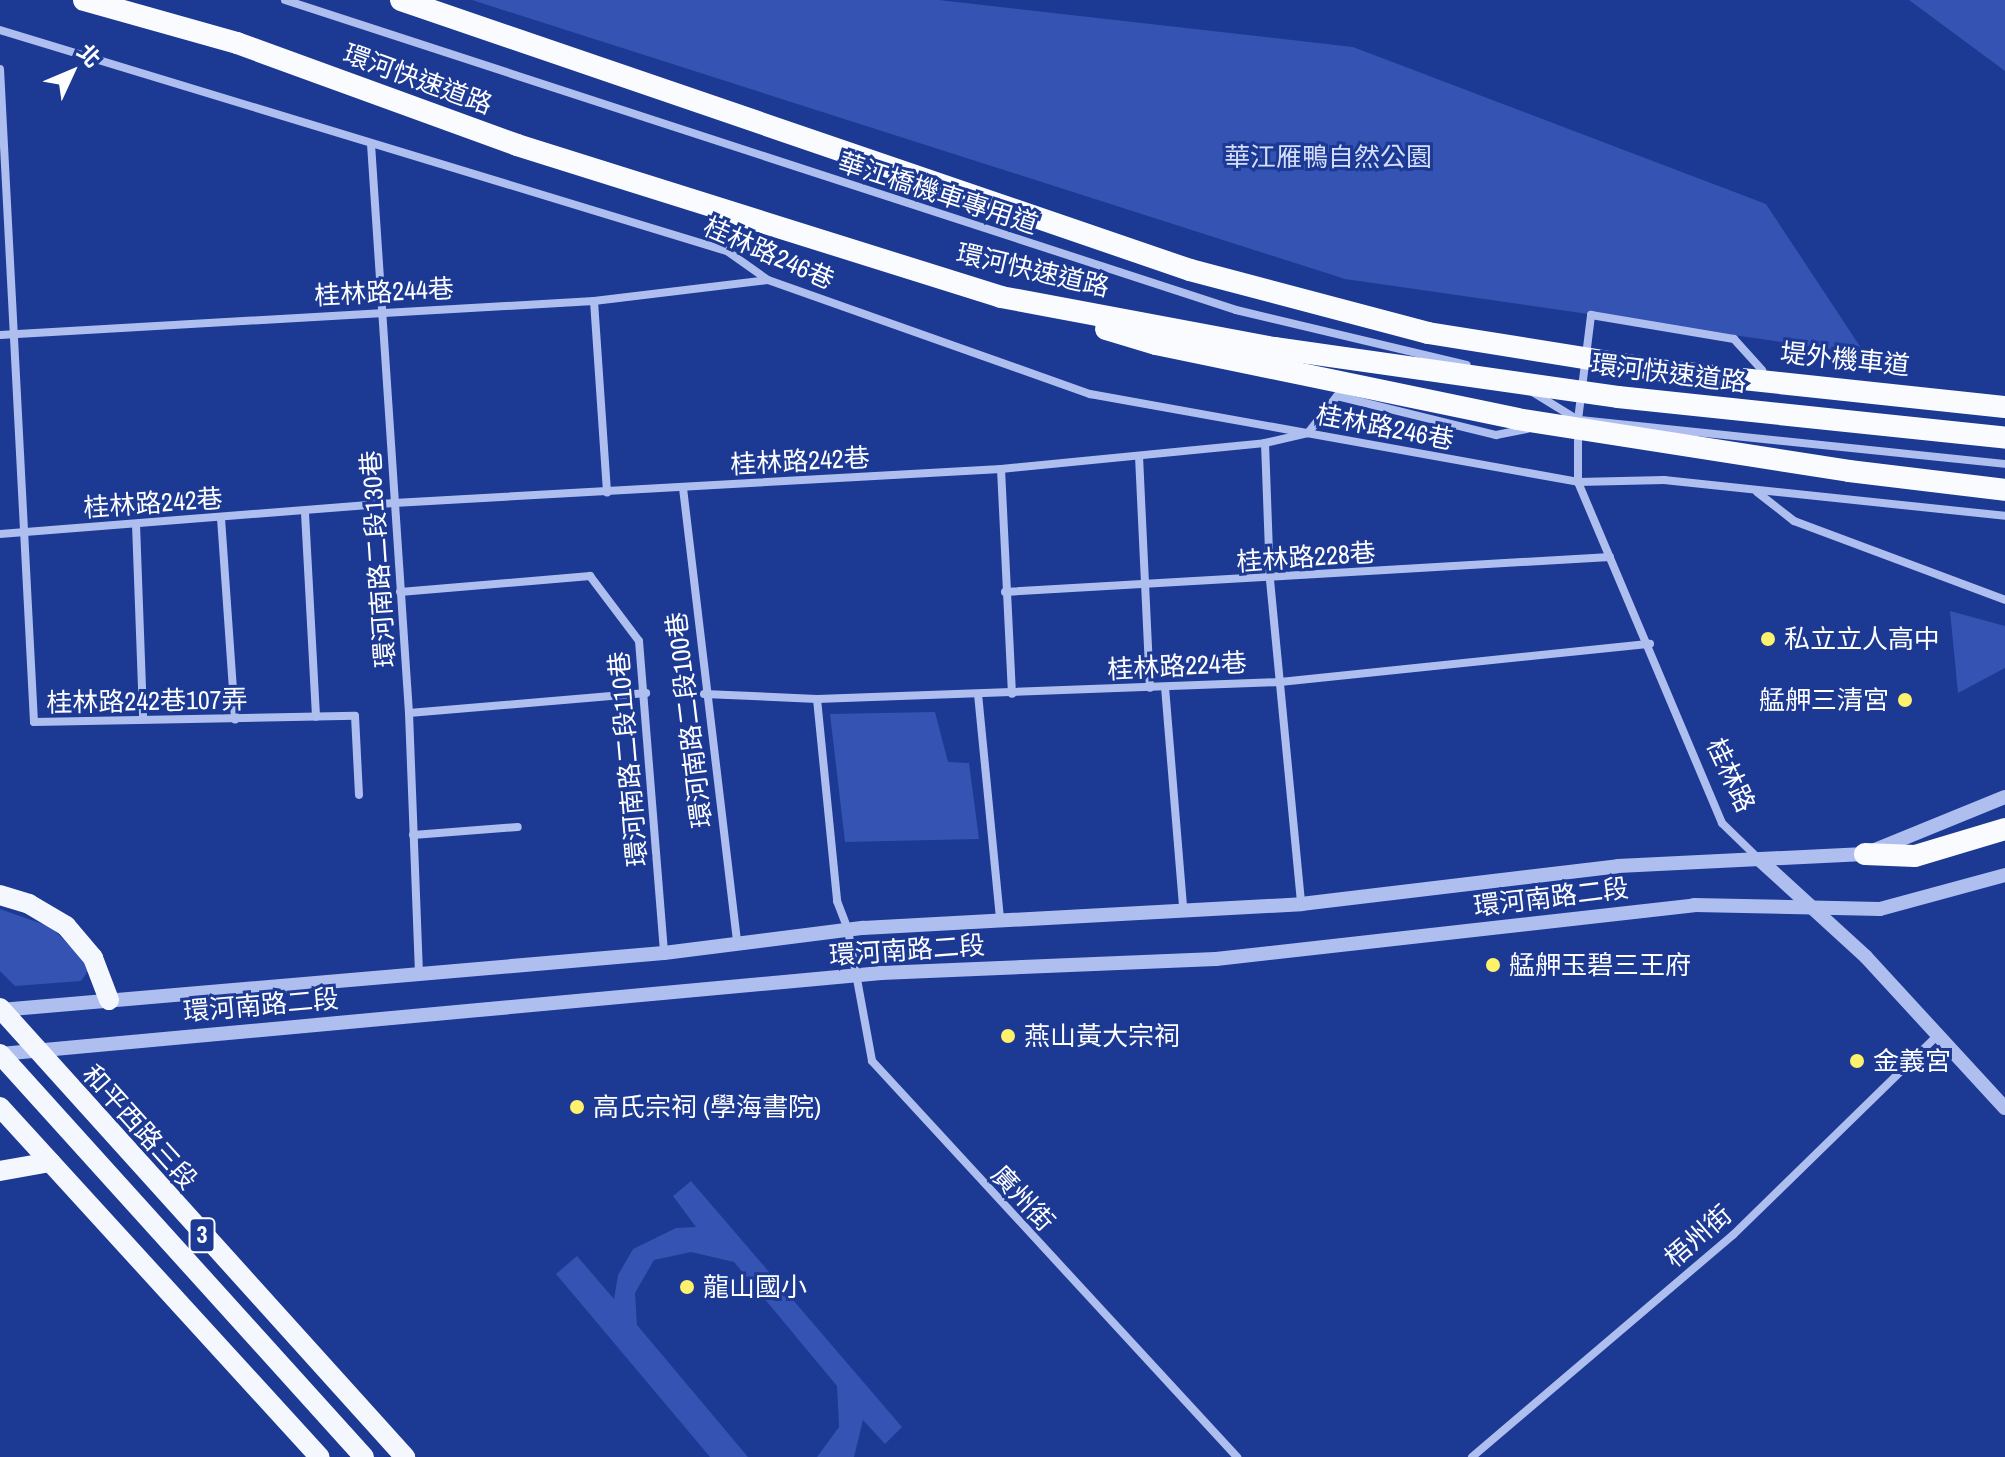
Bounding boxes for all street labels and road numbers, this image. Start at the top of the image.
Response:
street label: 環河快速道路 [339,38,497,120]
street label: 華江橋機車專用道 [834,146,1042,240]
street label: 桂林路246巷 [699,210,839,296]
street label: 環河快速道路 [953,237,1113,303]
street label: 桂林路244巷 [313,273,455,311]
street label: 堤外機車道 [1779,337,1911,381]
street label: 環河快速道路 [1590,348,1748,398]
street label: 桂林路246巷 [1314,398,1456,456]
street label: 桂林路242巷 [729,442,871,480]
street label: 環河南路二段130巷 [355,449,401,669]
street label: 桂林路242巷 [82,483,224,523]
street label: 桂林路228巷 [1235,537,1377,577]
street label: 環河南路二段100巷 [660,610,718,830]
street label: 桂林路224巷 [1106,647,1248,685]
street label: 環河南路二段110巷 [603,650,653,868]
street label: 桂林路242巷107弄 [46,684,248,718]
street label: 桂林路 [1700,733,1762,817]
street label: 環河南路二段 [1472,872,1630,922]
street label: 環河南路二段 [828,929,986,971]
street label: 環河南路二段 [182,983,340,1027]
street label: 和平西路三段 [76,1059,204,1195]
street label: 廣州街 [985,1159,1061,1237]
street label: 梧州街 [1658,1199,1738,1273]
road number: 3 [188,1215,216,1255]

